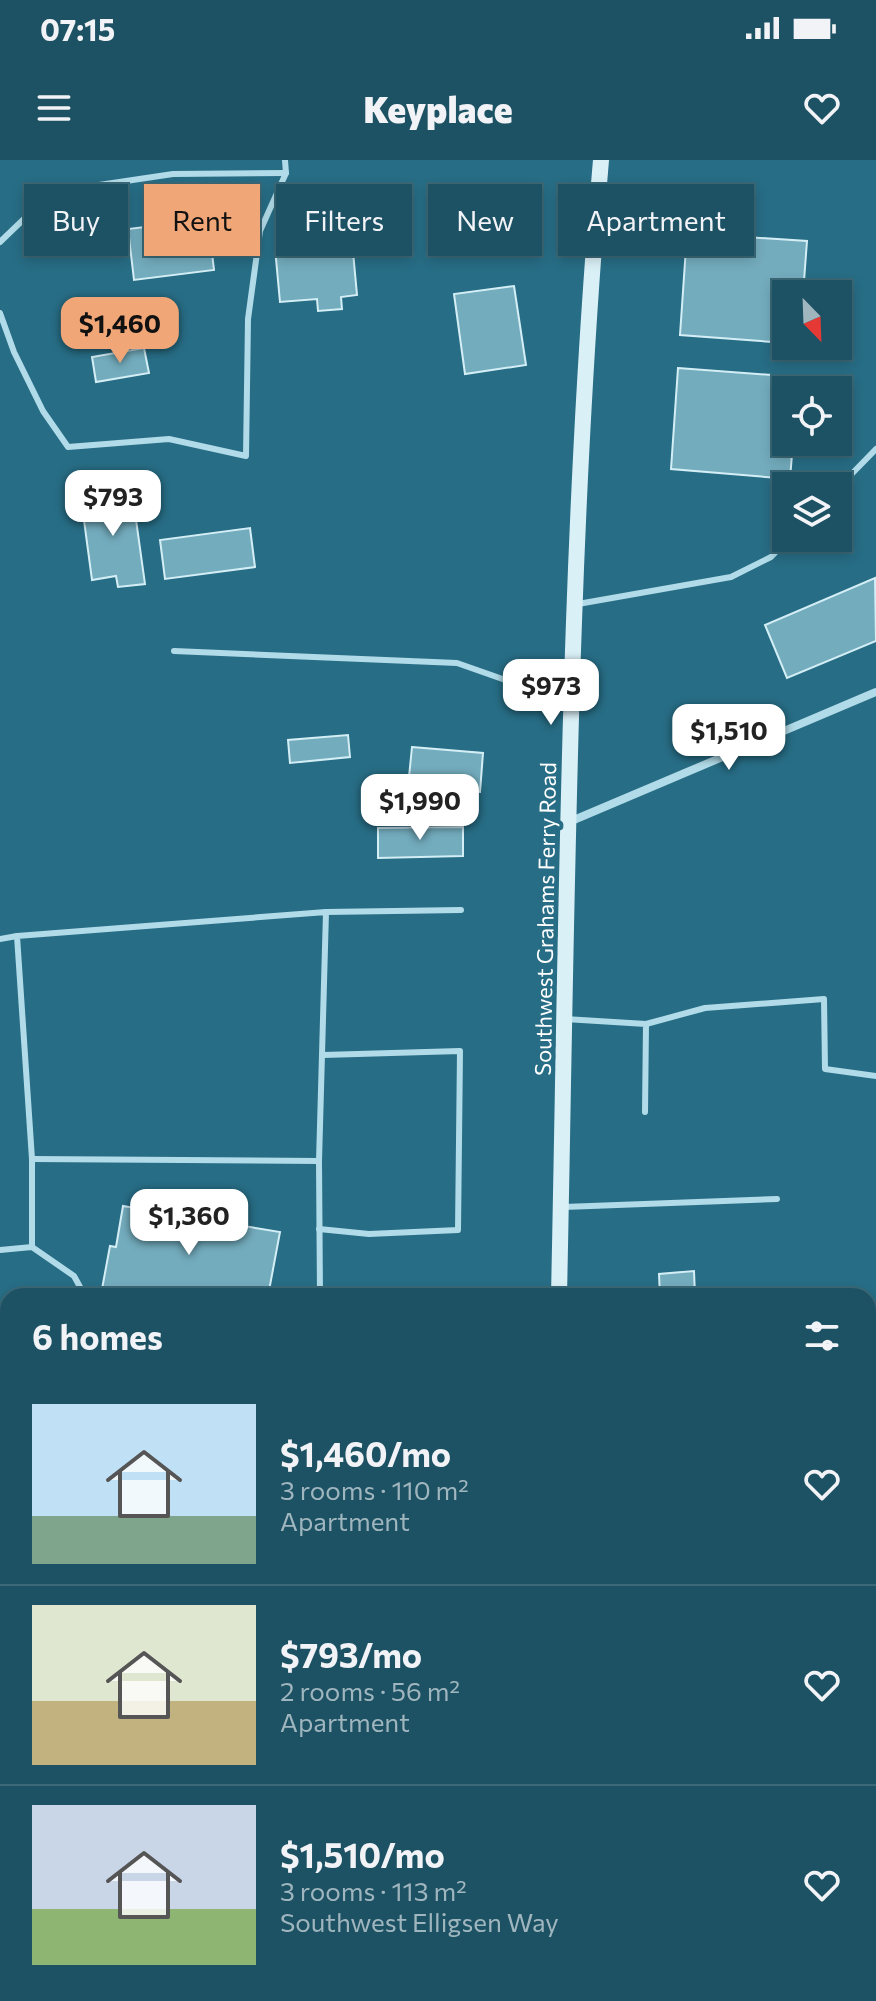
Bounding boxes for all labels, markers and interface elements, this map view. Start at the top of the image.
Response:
text: 07:15 [40,10,115,47]
icon: menu [32,86,76,130]
text: Keyplace [363,86,513,130]
icon: heart [800,86,844,130]
chip: Buy [24,184,128,256]
chip: Rent [144,184,260,256]
chip: Filters [276,184,412,256]
chip: New [428,184,542,256]
chip: Apartment [558,184,754,256]
north arrow [772,280,852,360]
map controls [772,280,852,552]
pin: $1,460 [55,297,185,365]
text: $1,460 [79,307,161,338]
button: locate [772,376,852,456]
pin: $793 [66,470,160,538]
button: layers [772,472,852,552]
text: $793 [83,480,143,511]
pin: $973 [504,659,598,727]
text: $973 [521,669,581,700]
pin: $1,510 [664,704,794,772]
text: $1,510 [690,714,768,745]
street label: Southwest Grahams Ferry Road [529,762,561,1076]
pin: $1,990 [355,774,485,842]
text: $1,990 [379,784,461,815]
pin: $1,360 [124,1189,254,1257]
text: $1,360 [148,1199,230,1230]
icon: filters [800,1314,844,1358]
text: 6 homes [32,1315,163,1357]
text: $1,460/mo [280,1432,451,1474]
icon: home [96,1436,192,1532]
icon: heart [800,1462,844,1506]
text: 3 rooms · 110 m² [280,1474,469,1505]
text: Apartment [280,1505,410,1536]
text: $793/mo [280,1633,422,1675]
icon: home [96,1637,192,1733]
icon: heart [800,1663,844,1707]
text: 2 rooms · 56 m² [280,1675,460,1706]
text: Apartment [280,1706,410,1737]
text: $1,510/mo [280,1833,445,1875]
icon: home [96,1837,192,1933]
icon: heart [800,1863,844,1907]
text: 3 rooms · 113 m² [280,1875,467,1906]
text: Southwest Elligsen Way [280,1906,559,1937]

